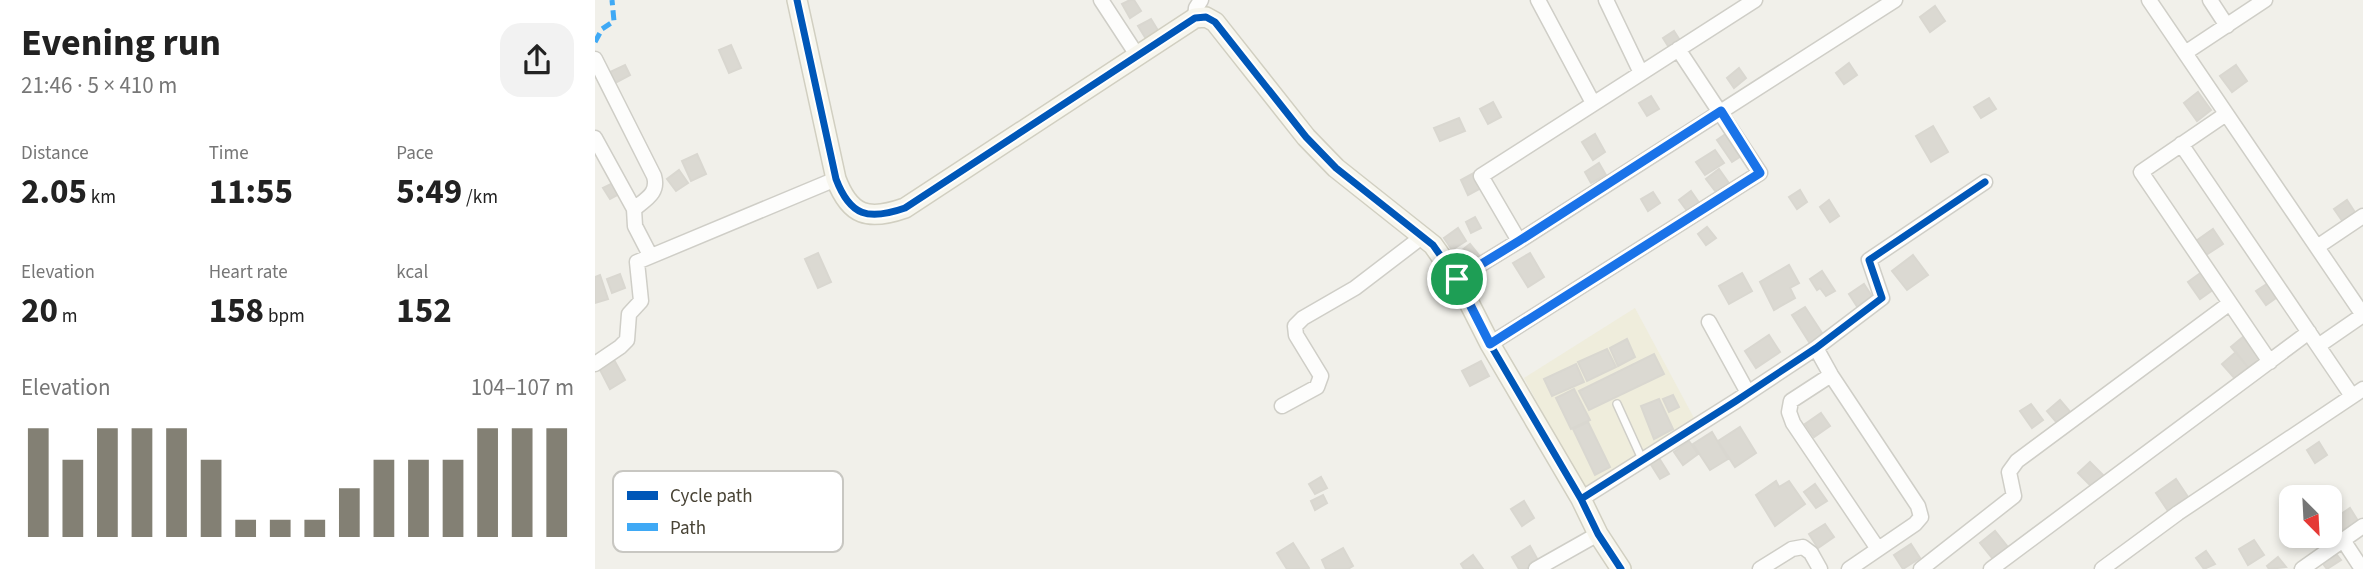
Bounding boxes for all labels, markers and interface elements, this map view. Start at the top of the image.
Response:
text: Evening run [21,16,221,70]
button: share [500,23,574,97]
text: 21:46 · 5 × 410 m [21,69,177,102]
text: Distance [21,140,89,167]
text: Time [209,140,249,167]
text: Pace [396,140,434,167]
text: 2.05 [21,167,87,217]
text: 11:55 [209,167,293,217]
text: 5:49 [396,167,462,217]
text: km [87,184,116,211]
text: /km [462,184,498,211]
pin [1427,249,1487,309]
text: Elevation [21,259,95,286]
text: Heart rate [209,259,288,286]
text: kcal [396,259,428,286]
icon: arrive [1438,260,1476,298]
text: 20 [21,286,58,336]
text: 158 [209,286,264,336]
text: 152 [396,286,452,336]
text: m [58,303,78,330]
text: bpm [264,303,305,330]
text: Elevation [21,371,111,404]
text: 104–107 m [471,371,574,404]
legend [613,471,843,552]
text: Cycle path [670,483,752,510]
north arrow [2279,485,2341,548]
map controls [2279,485,2342,548]
text: Path [670,515,706,542]

